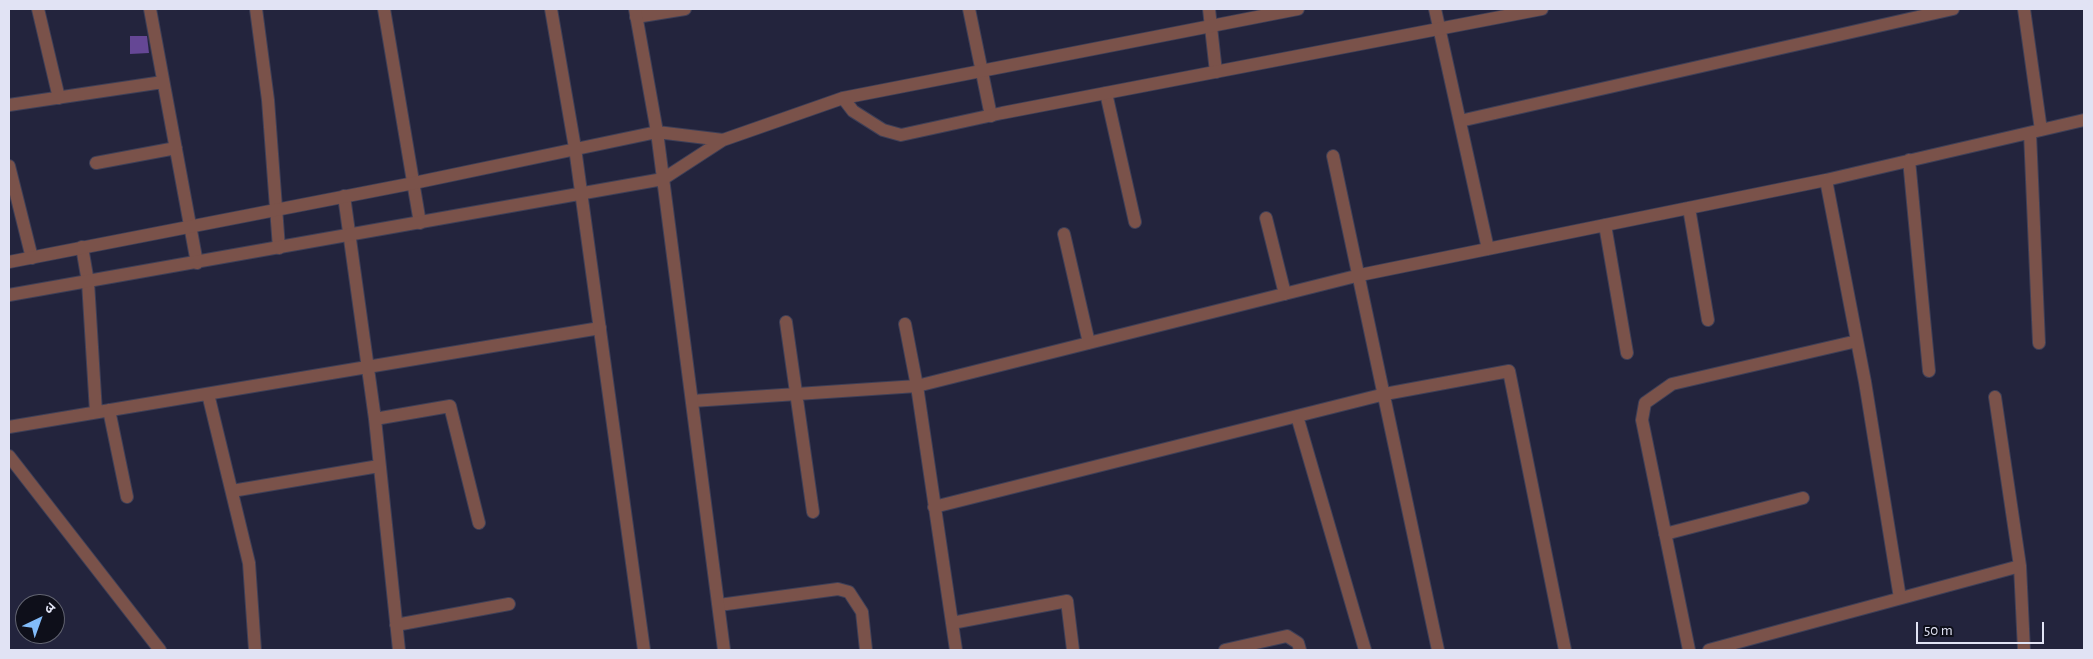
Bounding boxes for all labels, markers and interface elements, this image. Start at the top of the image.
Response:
north arrow [15,594,65,644]
text: उ [42,601,57,617]
scale bar [1918,612,2046,644]
text: 50 m [1924,623,1953,638]

